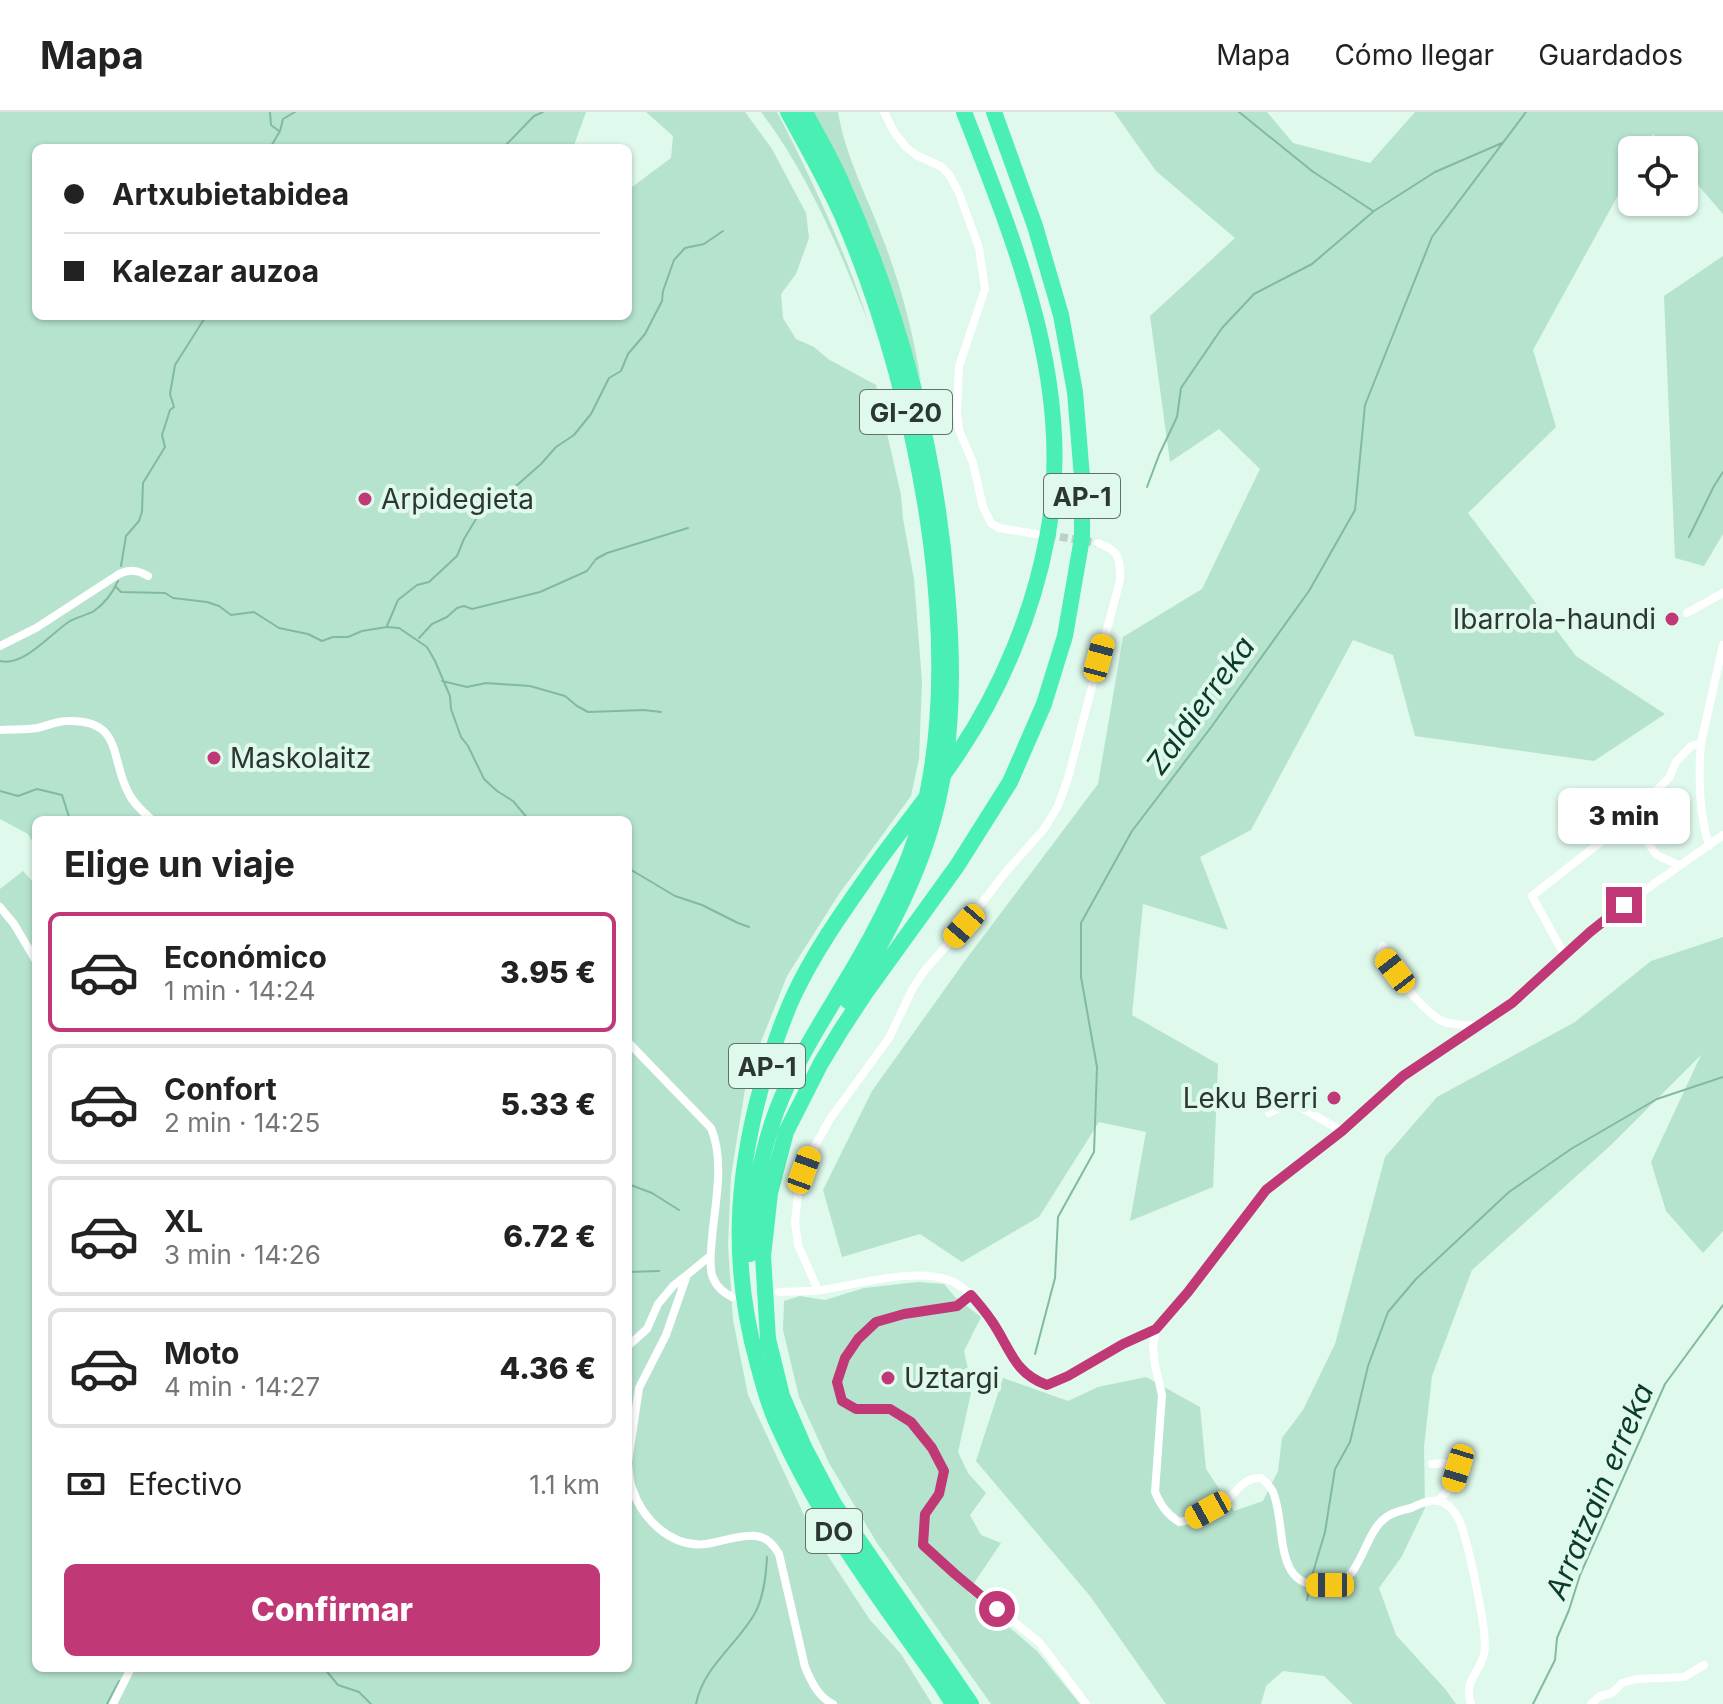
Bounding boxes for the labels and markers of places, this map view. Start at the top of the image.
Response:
place label: Arpidegieta [381,482,534,516]
marker: Arpidegieta [356,490,374,508]
place label: Ibarrola-haundi [1453,602,1656,636]
marker: Ibarrola-haundi [1663,610,1681,628]
place label: Maskolaitz [230,741,371,775]
marker: Maskolaitz [205,749,223,767]
place label: Leku Berri [1183,1081,1318,1115]
marker: Leku Berri [1325,1089,1343,1107]
place label: Uztargi [904,1361,999,1395]
marker: Uztargi [879,1369,897,1387]

